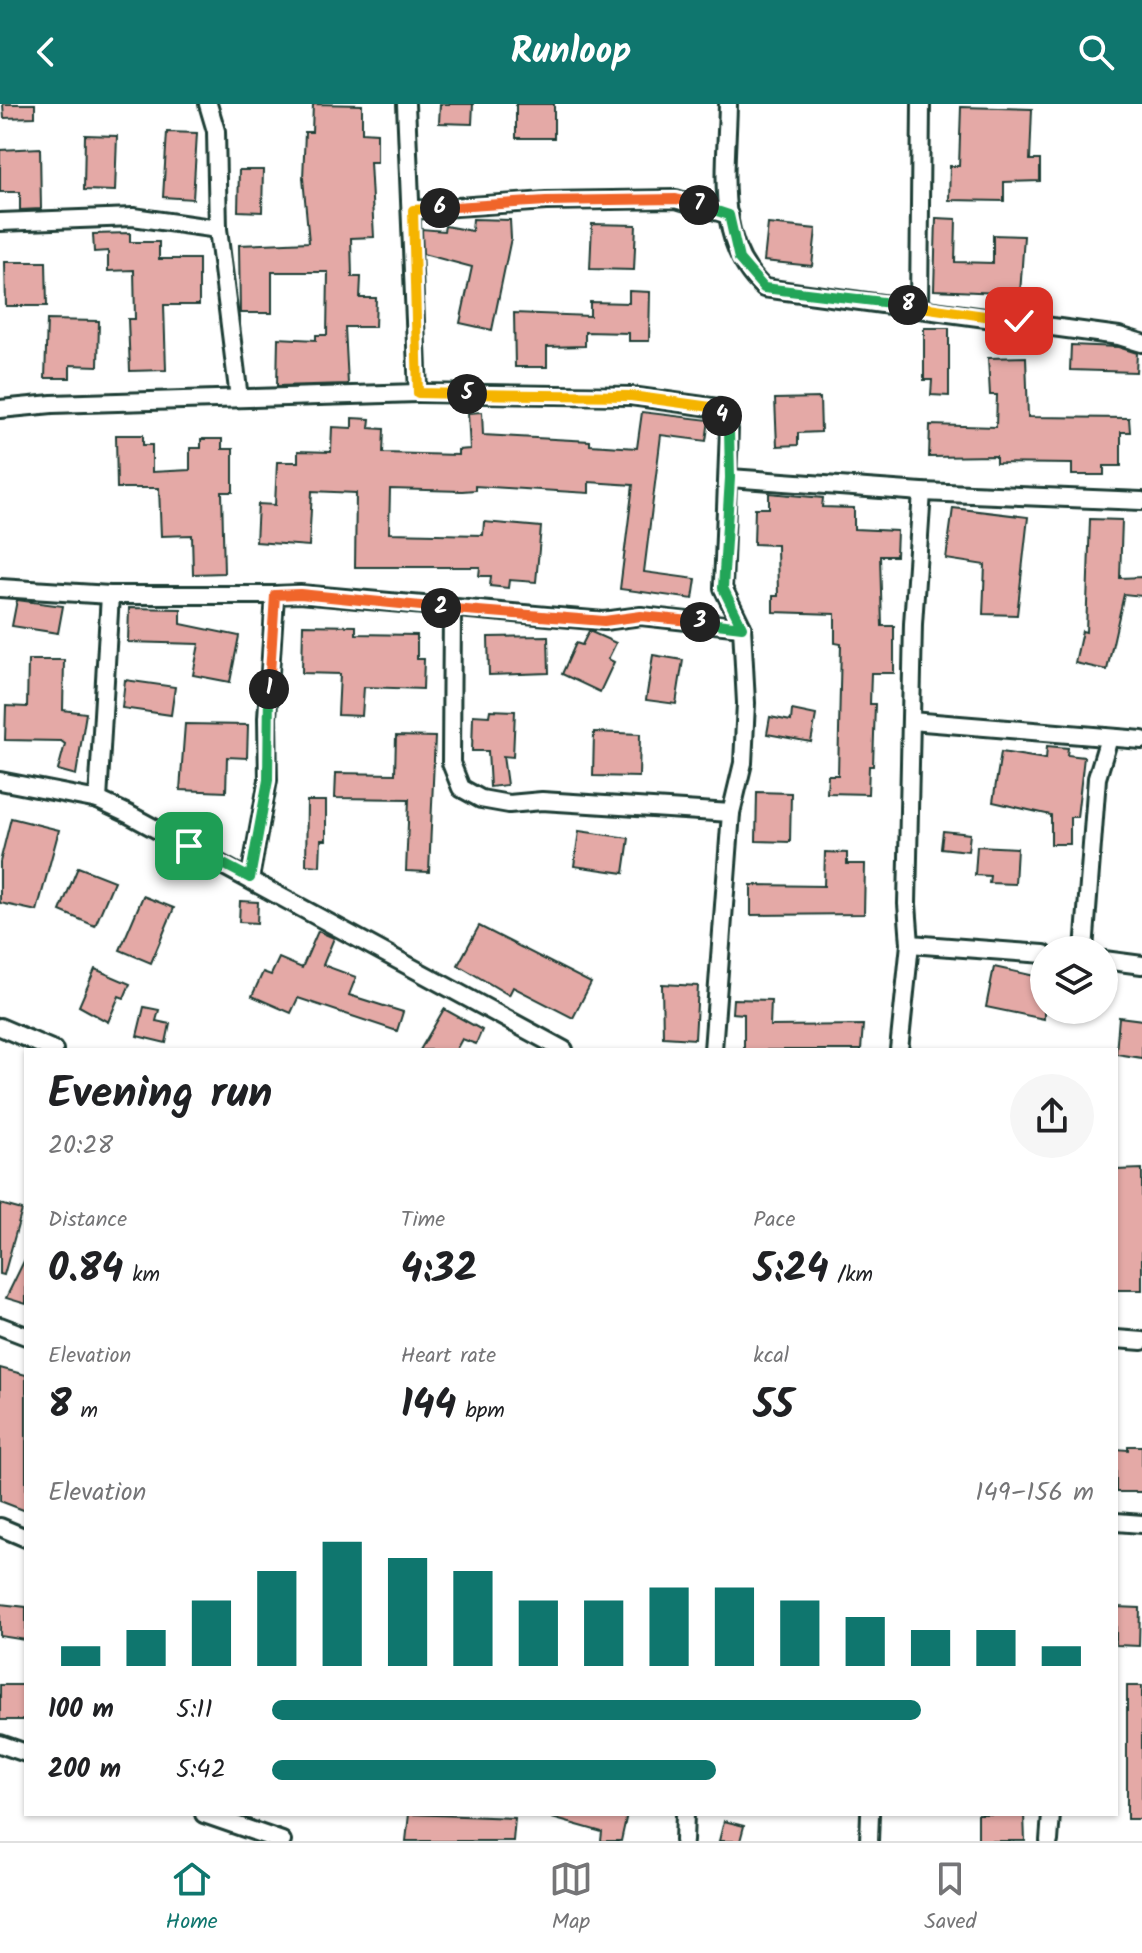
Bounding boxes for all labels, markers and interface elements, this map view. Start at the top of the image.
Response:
text: Runloop [511,24,631,81]
icon: back [24,30,68,74]
icon: search [1074,30,1118,74]
pin: 7 [679,185,719,225]
text: 7 [694,187,704,222]
pin: 6 [420,188,460,228]
text: 6 [434,190,446,225]
pin: 8 [888,285,928,325]
text: 8 [902,287,914,322]
pin [985,287,1053,355]
icon: check [997,299,1041,343]
pin: 5 [447,374,487,414]
text: 5 [461,376,473,411]
pin: 4 [702,396,742,436]
text: 4 [716,398,728,433]
pin: 2 [421,588,461,628]
text: 2 [435,590,447,625]
pin: 3 [680,602,720,642]
text: 3 [694,604,706,639]
pin: 1 [249,669,289,709]
text: 1 [266,671,272,706]
pin [155,812,223,880]
icon: arrive [167,824,211,868]
map controls [1030,936,1118,1024]
button: layers [1030,936,1118,1024]
text: Evening run [48,1060,272,1130]
button: share [1010,1074,1094,1158]
text: 20:28 [48,1125,113,1167]
text: Distance [48,1203,127,1238]
text: Time [401,1203,445,1238]
text: Pace [753,1203,795,1238]
text: 0.84 [48,1238,123,1302]
text: 4:32 [401,1238,478,1302]
text: 5:24 [753,1238,829,1302]
text: km [123,1258,160,1293]
text: /km [829,1258,873,1293]
text: Elevation [48,1339,131,1374]
text: Heart rate [401,1339,496,1374]
text: kcal [753,1339,789,1374]
text: 8 [48,1374,72,1438]
text: 144 [401,1374,456,1438]
text: 55 [753,1374,794,1438]
text: m [72,1394,98,1429]
text: bpm [456,1394,505,1429]
text: Elevation [48,1472,146,1514]
text: 149–156 m [975,1472,1094,1514]
text: 100 m [48,1689,114,1731]
text: 5:11 [176,1689,213,1731]
text: 200 m [48,1749,121,1791]
text: 5:42 [176,1749,226,1791]
tab: Home [166,1857,218,1940]
tab: Map [549,1857,593,1940]
tab: Saved [924,1857,976,1940]

